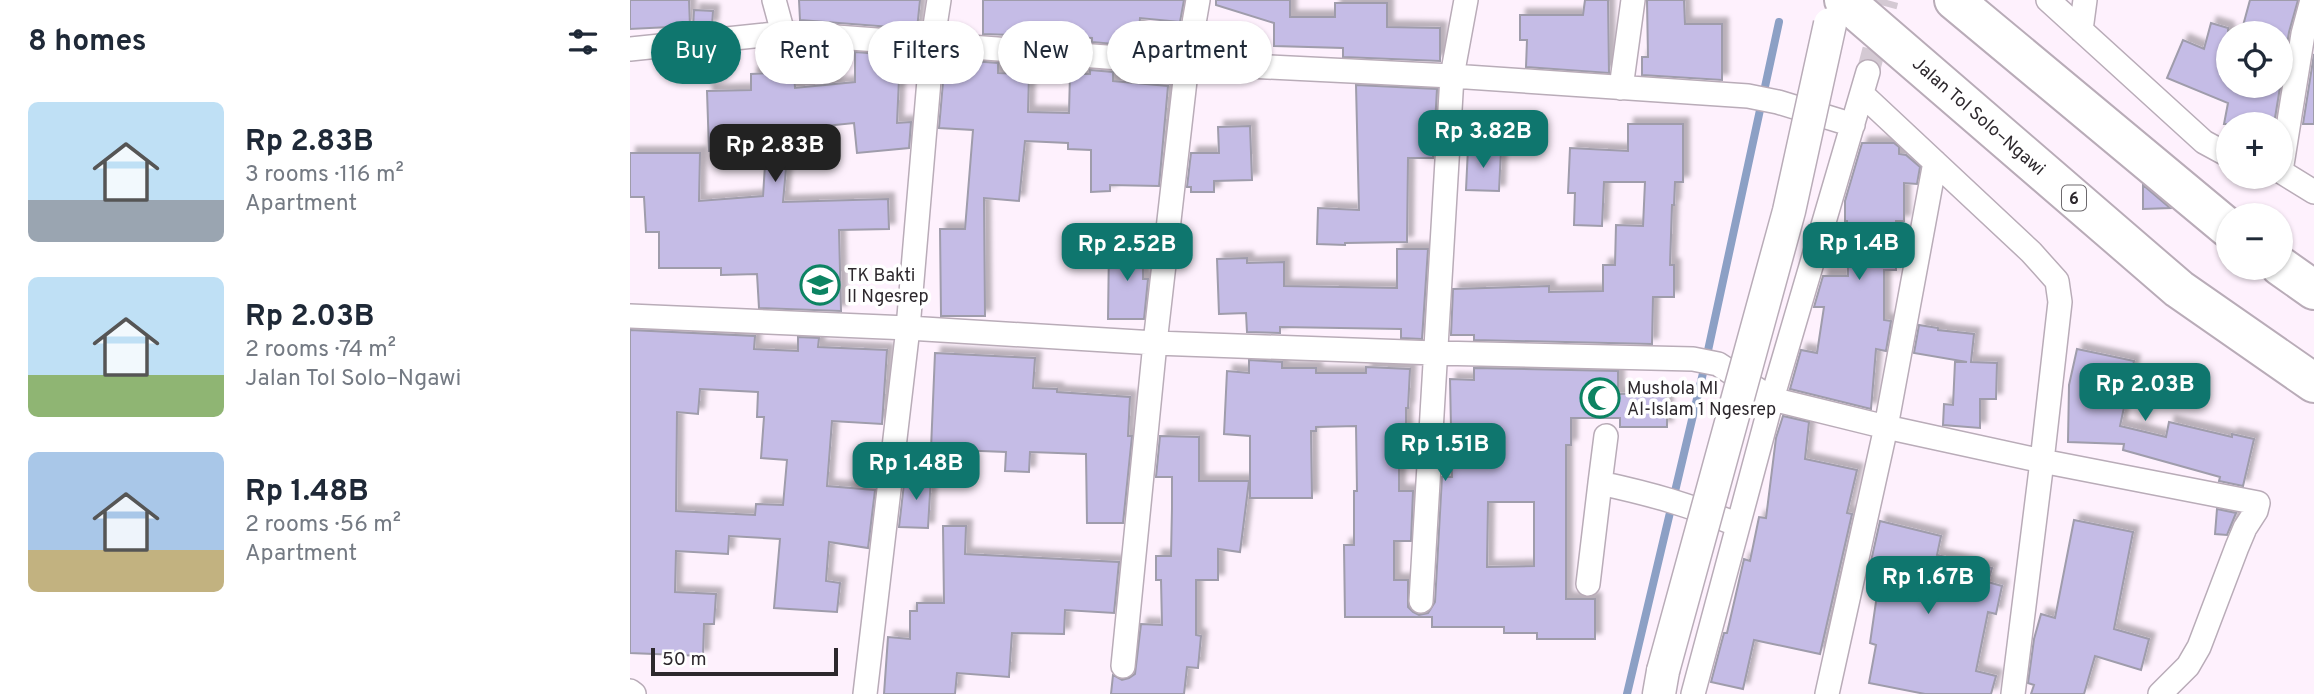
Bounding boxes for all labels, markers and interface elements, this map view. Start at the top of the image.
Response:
chip: Buy [651,21,741,84]
chip: Rent [755,21,854,84]
chip: Filters [868,21,984,84]
chip: New [998,21,1093,84]
chip: Apartment [1107,21,1272,84]
map controls [2216,21,2293,280]
button: locate [2216,21,2293,98]
icon: filters [564,23,602,61]
text: 8 homes [28,24,147,61]
street label: Jalan Tol Solo–Ngawi [1907,53,2049,181]
pin: Rp 3.82B [1411,110,1555,170]
button: + [2216,112,2293,189]
text: Rp 3.82B [1434,118,1532,147]
text: Rp 2.83B [245,124,374,161]
pin: Rp 2.83B [703,124,847,184]
icon: home [84,130,168,214]
text: Rp 2.83B [726,132,824,161]
text: 3 rooms · 116 m² [245,161,404,190]
road number: 6 [2062,186,2086,210]
text: Apartment [245,190,357,219]
button: − [2216,203,2293,280]
pin: Rp 1.4B [1794,222,1924,282]
pin: Rp 2.52B [1055,224,1199,283]
text: Rp 1.4B [1819,230,1899,259]
text: Rp 2.52B [1078,231,1176,260]
school or university icon: TK Bakti II Ngesrep [799,264,841,306]
place label: TK Bakti II Ngesrep [847,265,929,309]
text: Rp 2.03B [245,299,374,336]
icon: home [84,305,168,389]
text: 2 rooms · 74 m² [245,336,396,365]
pin: Rp 2.03B [2073,364,2217,423]
text: Jalan Tol Solo–Ngawi [245,365,461,394]
text: Rp 2.03B [2095,371,2195,400]
mosque icon: Mushola MI Al-Islam 1 Ngesrep [1579,377,1621,419]
place label: Mushola MI Al-Islam 1 Ngesrep [1627,378,1776,422]
pin: Rp 1.51B [1373,424,1517,483]
text: Rp 1.51B [1401,431,1489,460]
pin: Rp 1.48B [844,442,988,502]
text: Rp 1.48B [869,450,963,479]
text: Rp 1.48B [245,474,369,511]
icon: home [84,480,168,564]
text: 2 rooms · 56 m² [245,511,401,540]
text: Apartment [245,540,357,569]
pin: Rp 1.67B [1856,556,2000,616]
text: Rp 1.67B [1882,564,1974,593]
scale bar [651,645,838,677]
text: 50 m [662,648,707,672]

